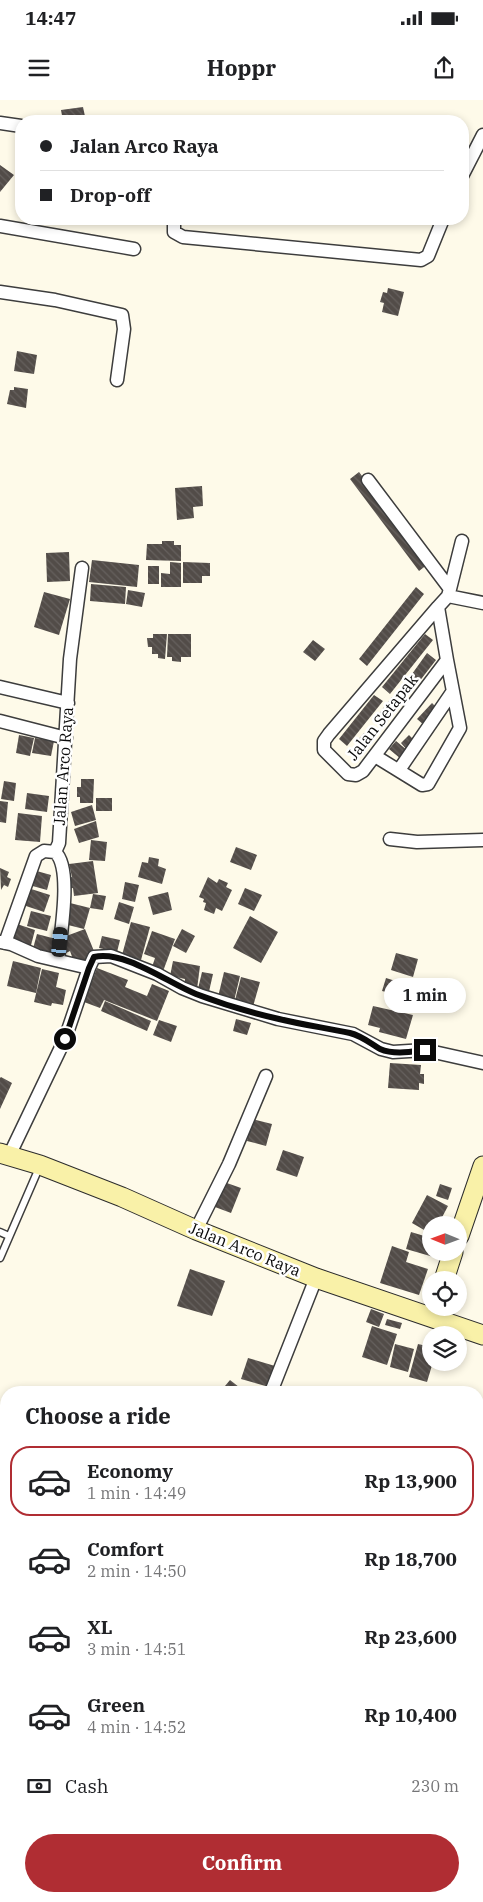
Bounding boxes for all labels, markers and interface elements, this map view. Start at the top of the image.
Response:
text: 14:47 [25,6,76,30]
text: Hoppr [207,53,276,82]
icon: menu [25,54,53,82]
icon: share [430,54,458,82]
text: Jalan Arco Raya [70,134,219,158]
text: Drop-off [70,183,151,207]
street label: Jalan Setapak [342,669,422,764]
street label: Jalan Arco Raya [49,706,77,826]
car [51,926,68,958]
callout: 1 min [384,978,466,1012]
text: 1 min [403,985,447,1005]
route start [54,1028,76,1050]
route end [414,1039,436,1061]
north arrow [422,1216,468,1261]
map controls [422,1216,467,1371]
street label: Jalan Arco Raya [186,1217,304,1281]
button: locate [422,1271,467,1316]
button: layers [422,1326,467,1371]
text: Choose a ride [25,1401,171,1430]
icon: car [27,1459,72,1504]
text: Economy [87,1459,173,1483]
text: Rp 13,900 [364,1469,457,1493]
text: 1 min · 14:49 [87,1483,186,1503]
icon: car [27,1537,72,1582]
text: Comfort [87,1537,164,1561]
text: Rp 18,700 [364,1547,457,1571]
text: 2 min · 14:50 [87,1561,186,1581]
icon: car [27,1615,72,1660]
text: XL [87,1615,113,1639]
text: Rp 23,600 [364,1625,457,1649]
text: 3 min · 14:51 [87,1639,186,1659]
icon: car [27,1693,72,1738]
text: Green [87,1693,145,1717]
text: Rp 10,400 [364,1703,457,1727]
text: 4 min · 14:52 [87,1717,186,1737]
icon: cash [25,1772,53,1800]
text: Cash [65,1774,109,1798]
text: 230 m [411,1776,459,1796]
button: Confirm [25,1834,459,1892]

